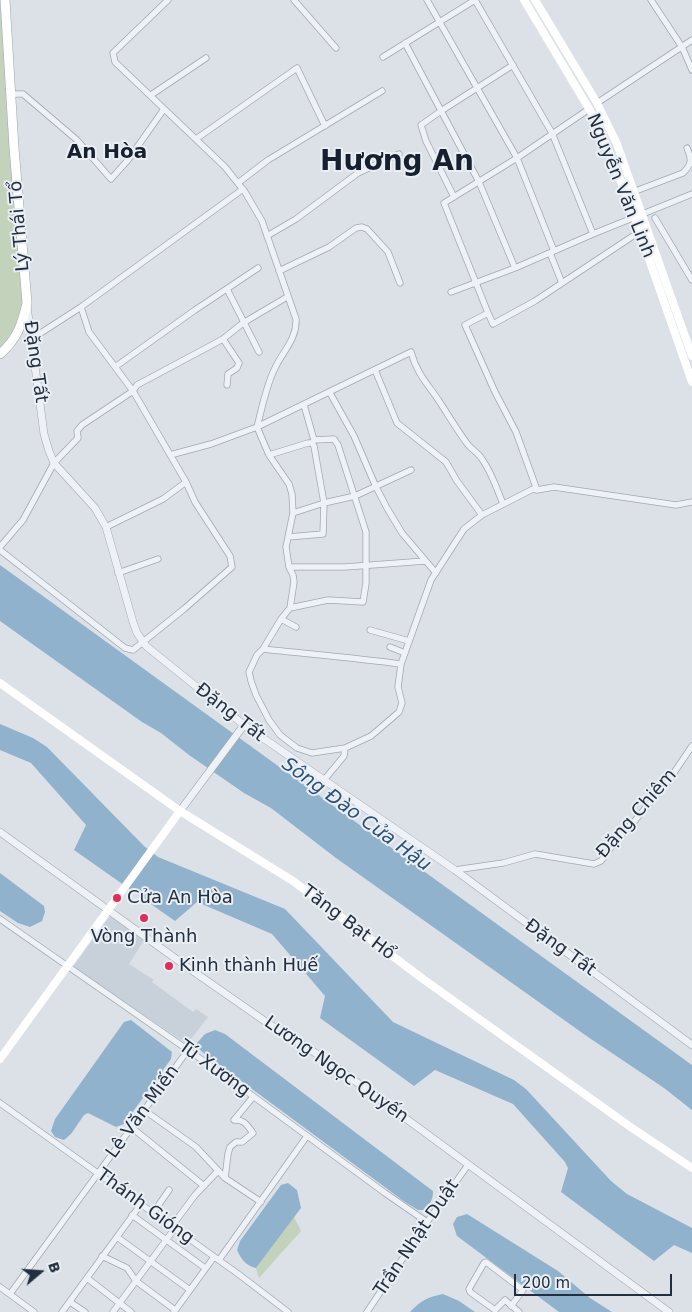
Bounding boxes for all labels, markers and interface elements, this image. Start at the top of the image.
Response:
street label: Nguyễn Văn Linh [581,111,659,261]
district label: An Hòa [67,141,147,165]
district label: Hương An [320,146,474,180]
street label: Lý Thái Tổ [5,180,35,272]
street label: Đặng Tất [19,320,51,404]
street label: Đặng Tất [191,679,269,747]
water label: Sông Đào Cửa Hậu [277,753,435,877]
street label: Đặng Chiêm [592,765,682,863]
street label: Tăng Bạt Hổ [297,881,399,965]
place label: Cửa An Hòa [127,887,233,909]
marker: Cửa An Hòa [111,892,123,904]
marker: Vòng Thành [138,912,150,924]
street label: Đặng Tất [520,915,600,981]
place label: Vòng Thành [91,926,197,948]
place label: Kinh thành Huế [179,955,318,977]
marker: Kinh thành Huế [163,960,175,972]
street label: Lương Ngọc Quyến [260,1012,412,1128]
street label: Tú Xương [174,1036,254,1102]
street label: Lê Văn Miến [102,1061,184,1163]
street label: Thánh Gióng [92,1165,198,1249]
street label: Trần Nhật Duật [370,1176,464,1300]
north arrow [15,1247,65,1297]
text: B [45,1260,64,1275]
scale bar [517,1264,674,1296]
text: 200 m [522,1274,570,1292]

